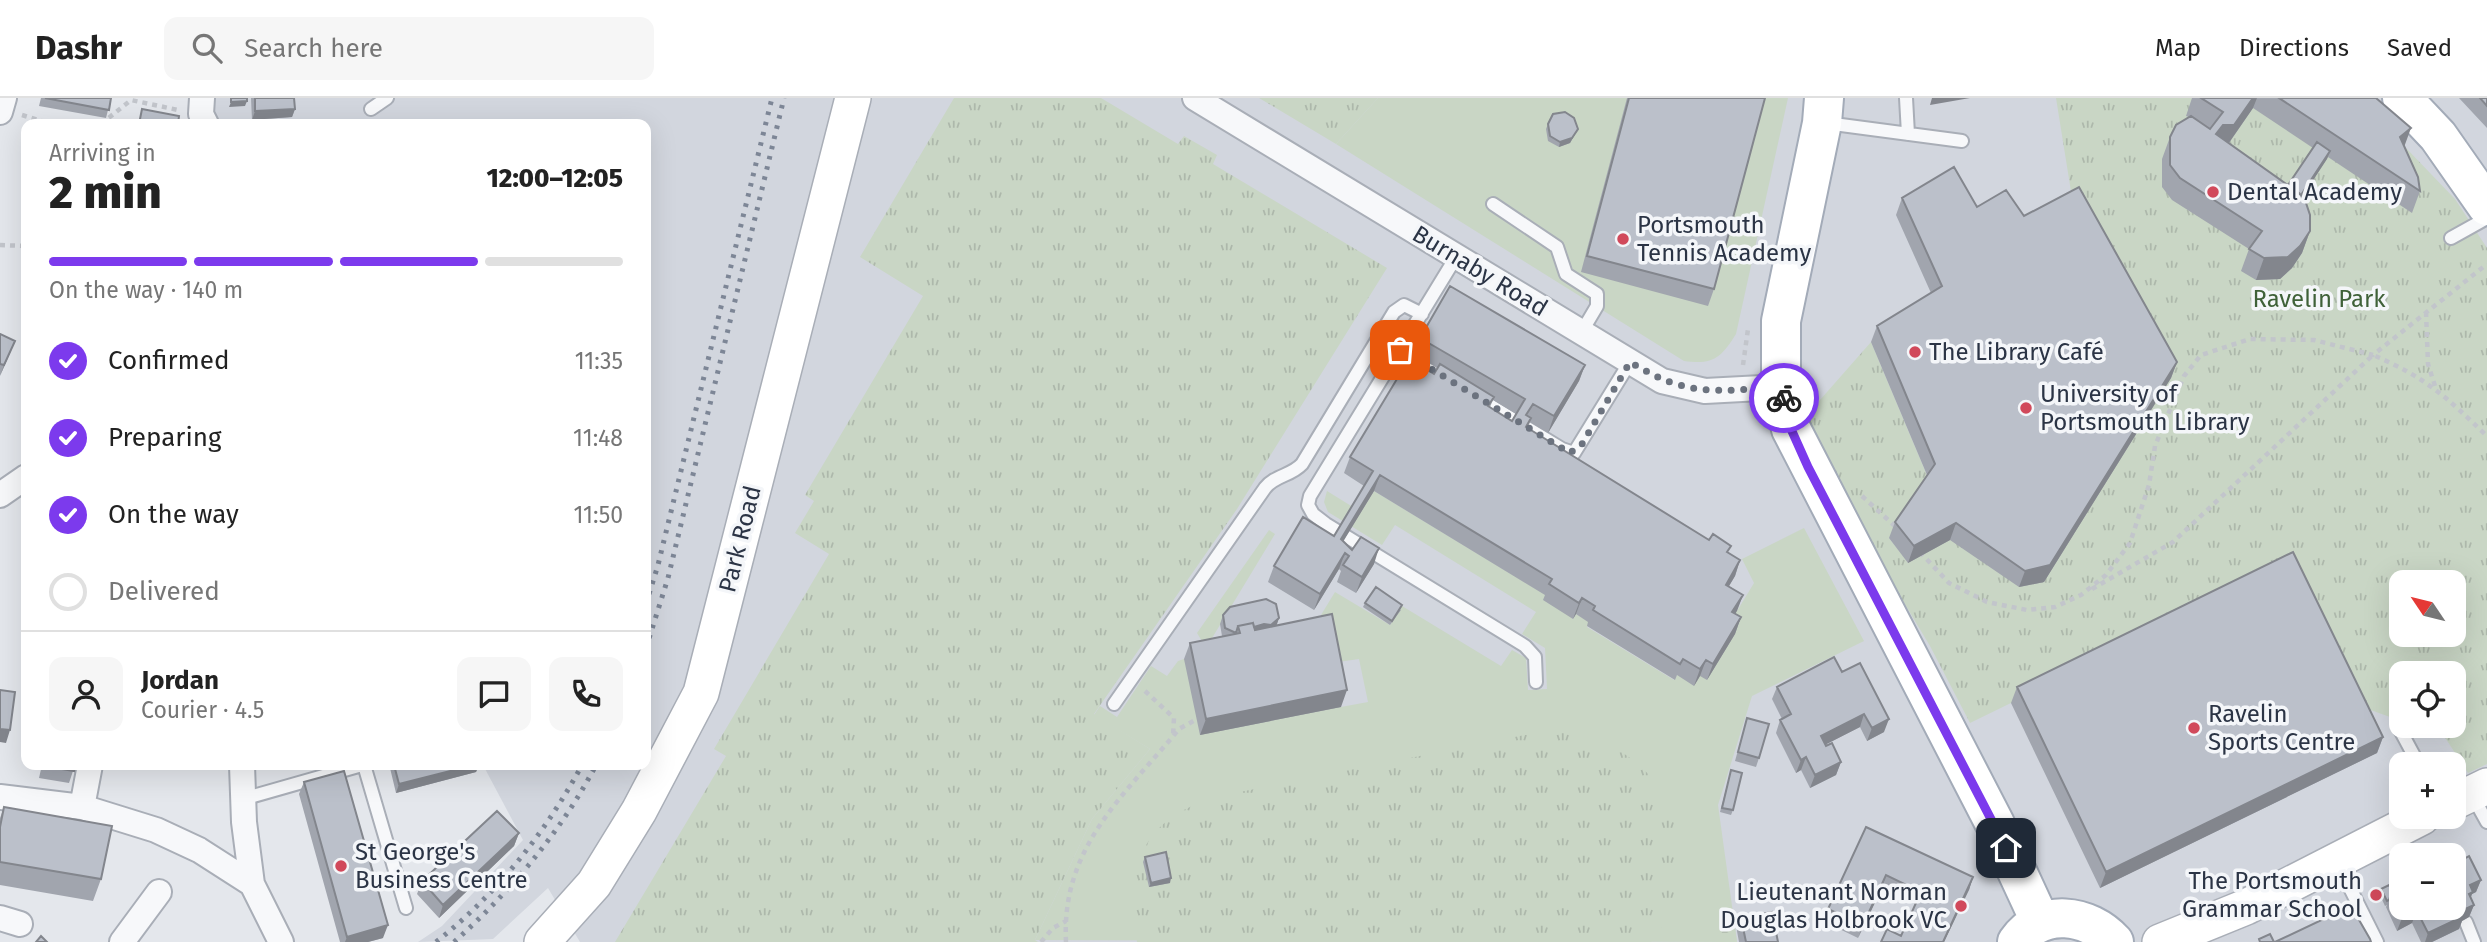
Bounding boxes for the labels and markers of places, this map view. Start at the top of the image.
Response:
place label: Dental Academy [2227,178,2402,206]
marker: Dental Academy [2205,184,2221,200]
place label: Portsmouth Tennis Academy [1637,211,1812,267]
marker: Portsmouth Tennis Academy [1615,231,1631,247]
pin [1370,320,1430,380]
place label: The Library Café [1929,338,2104,366]
marker: The Library Café [1907,344,1923,360]
place label: University of Portsmouth Library [2040,380,2250,436]
marker: University of Portsmouth Library [2018,400,2034,416]
place label: Ravelin Sports Centre [2208,700,2355,756]
marker: Ravelin Sports Centre [2186,720,2202,736]
pin [1976,818,2036,878]
place label: St George's Business Centre [355,838,528,894]
marker: St George's Business Centre [333,858,349,874]
place label: The Portsmouth Grammar School [2182,867,2362,923]
place label: Lieutenant Norman Douglas Holbrook VC [1720,878,1947,934]
marker: The Portsmouth Grammar School [2368,887,2384,903]
marker: Lieutenant Norman Douglas Holbrook VC [1953,898,1969,914]

